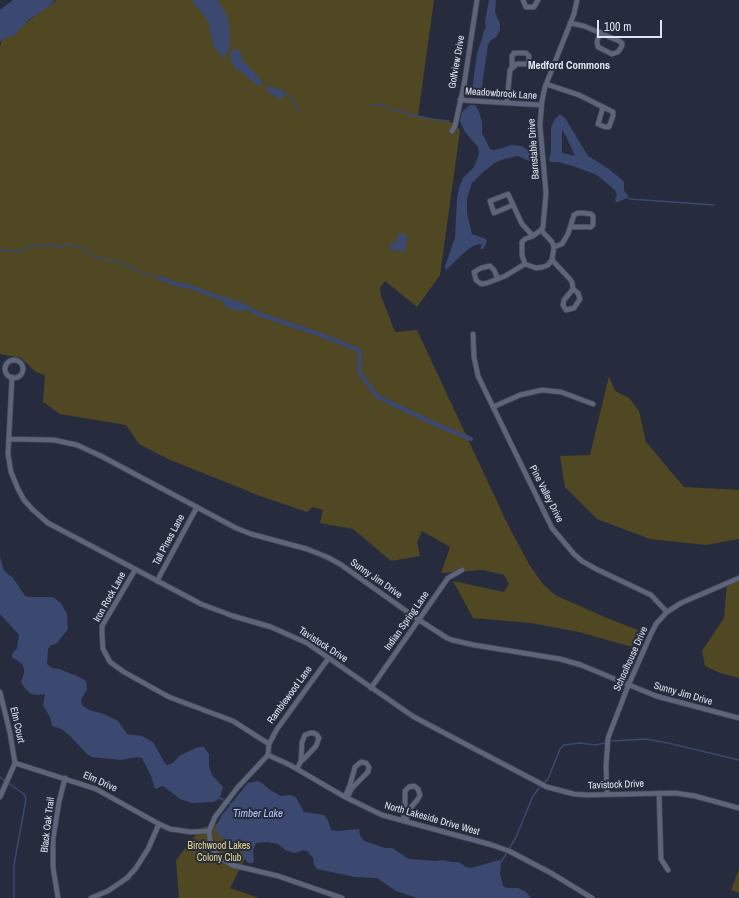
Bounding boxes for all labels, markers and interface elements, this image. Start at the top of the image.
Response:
scale bar [599,12,664,38]
text: 100 m [604,19,631,35]
street label: Golfview Drive [446,34,468,90]
district label: Medford Commons [528,59,610,73]
street label: Meadowbrook Lane [465,86,537,102]
street label: Barnstable Drive [526,118,542,180]
street label: Pine Valley Drive [526,463,566,525]
street label: Tall Pines Lane [151,512,187,568]
street label: Sunny Jim Drive [348,557,404,601]
street label: Iron Rock Lane [91,570,129,624]
street label: Indian Spring Lane [382,589,432,653]
street label: Tavistock Drive [296,625,350,665]
street label: Schoolhouse Drive [611,625,651,693]
street label: Ramblewood Lane [265,664,315,726]
street label: Sunny Jim Drive [652,680,714,708]
street label: Elm Court [7,706,27,744]
street label: Elm Drive [81,769,119,795]
street label: Tavistock Drive [588,778,644,792]
street label: Black Oak Trail [39,797,57,853]
street label: North Lakeside Drive West [383,800,481,838]
water label: Timber Lake [233,807,283,821]
park label: Birchwood Lakes Colony Club [188,840,250,864]

